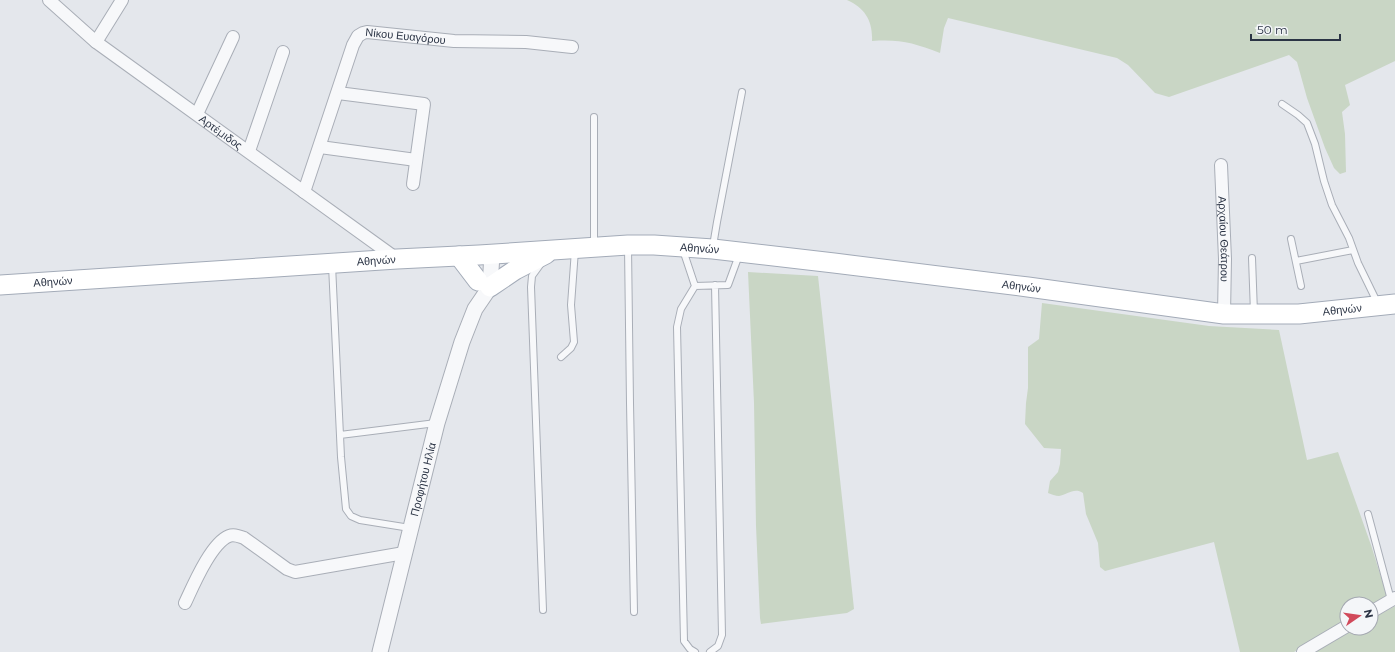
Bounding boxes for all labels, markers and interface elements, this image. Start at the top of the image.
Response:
scale bar [1251,16,1340,42]
text: 50 m [1257,22,1288,37]
street label: Νίκου Ευαγόρου [365,25,446,47]
street label: Αρτέμιδος [196,112,245,152]
street label: Αρχαίου Θεάτρου [1215,196,1232,282]
street label: Αθηνών [680,240,720,257]
street label: Αθηνών [356,252,397,269]
street label: Αθηνών [33,273,73,290]
street label: Αθηνών [1001,277,1042,296]
street label: Αθηνών [1322,300,1363,318]
street label: Προφήτου Ηλία [407,440,439,518]
north arrow [1339,596,1379,636]
text: N [1361,608,1377,620]

